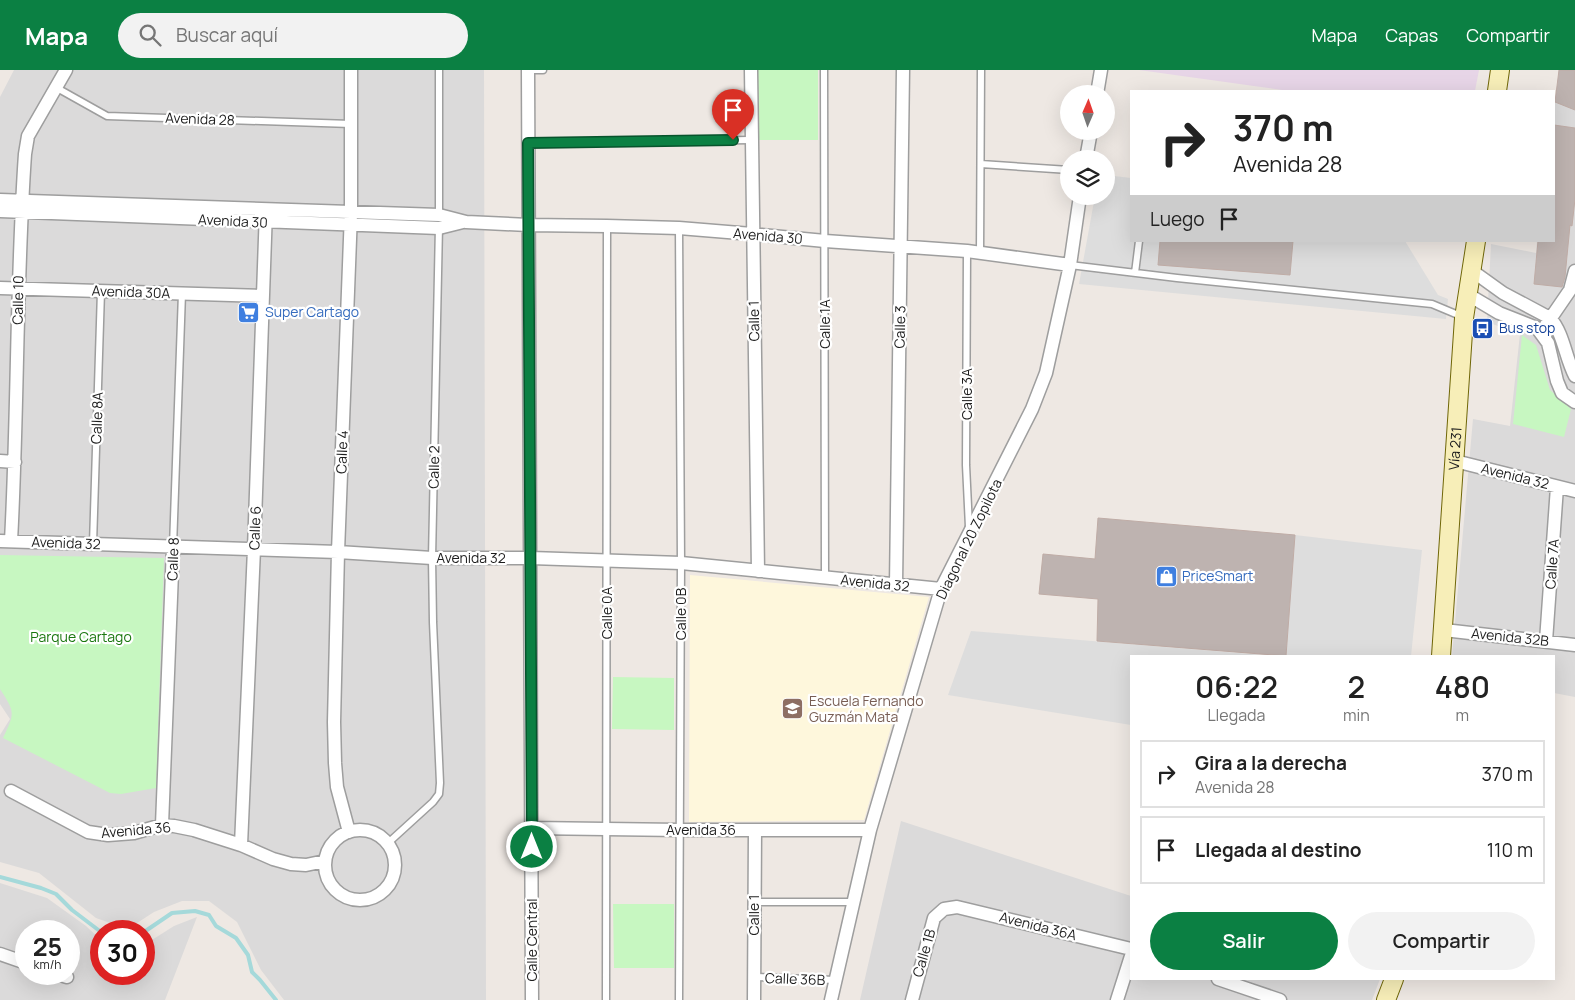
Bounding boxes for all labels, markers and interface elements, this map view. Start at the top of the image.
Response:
search box [118,13,468,58]
text: Mapa [25,19,88,52]
icon: search [136,21,164,49]
text: Buscar aquí [176,22,278,48]
text: Mapa [1311,23,1357,47]
text: Capas [1385,23,1438,47]
text: Compartir [1466,23,1550,47]
north arrow [1060,85,1115,140]
map controls [1060,85,1115,205]
pin [712,89,754,140]
icon: arrive [719,96,747,124]
text: 370 m [1233,104,1334,152]
street label: Avenida 28 [165,108,235,129]
icon: right [1150,110,1215,175]
text: Avenida 28 [1233,149,1343,179]
button: layers [1060,150,1115,205]
icon: arrive [1215,205,1243,233]
text: Luego [1150,206,1205,232]
street label: Avenida 30 [198,209,268,232]
street label: Avenida 30 [732,223,804,248]
street label: Calle 10 [8,275,27,325]
street label: Avenida 30A [91,281,171,302]
street label: Calle 1A [815,299,834,349]
supermarket icon: Super Cartago [237,300,261,324]
street label: Calle 1 [744,300,763,342]
place label: Super Cartago [265,302,359,321]
street label: Calle 3 [890,305,909,349]
bus stop icon: Bus stop [1471,316,1495,340]
place label: Bus stop [1499,318,1555,337]
street label: Calle 3A [957,368,976,420]
street label: Calle 8A [86,391,107,444]
street label: Vía 231 [1444,426,1466,471]
street label: Calle 4 [331,430,352,474]
street label: Calle 2 [424,445,443,489]
street label: Avenida 32 [1479,458,1551,493]
street label: Diagonal 20 Zopilota [931,475,1006,602]
street label: Calle 6 [244,506,265,550]
street label: Avenida 32 [31,532,101,553]
street label: Calle 8 [162,537,183,581]
street label: Calle 7A [1540,538,1563,590]
street label: Avenida 32 [436,548,506,567]
shop icon: PriceSmart [1154,564,1178,588]
place label: PriceSmart [1182,566,1254,585]
street label: Avenida 32 [840,569,911,596]
street label: Calle 0A [597,587,616,639]
street label: Calle 0B [671,587,690,640]
street label: Avenida 32B [1470,623,1550,650]
park label: Parque Cartago [30,627,132,646]
text: 06:22 [1195,666,1278,707]
text: 2 [1347,666,1365,707]
text: 480 [1435,666,1490,707]
place label: Escuela Fernando Guzmán Mata [809,691,923,726]
school or university icon: Escuela Fernando Guzmán Mata [781,697,805,721]
text: Llegada [1207,704,1265,726]
text: min [1343,704,1370,726]
text: m [1456,704,1469,726]
text: Gira a la derecha [1195,750,1347,776]
icon: right [1152,760,1180,788]
text: 370 m [1481,761,1533,787]
text: Avenida 28 [1195,776,1275,798]
street label: Avenida 36 [100,817,172,842]
position arrow [505,820,557,872]
street label: Avenida 36 [666,820,736,839]
icon: arrive [1152,836,1180,864]
text: Llegada al destino [1195,837,1362,863]
text: 110 m [1487,837,1533,863]
street label: Calle 1 [744,895,763,935]
street label: Calle Central [522,898,541,982]
street label: Avenida 36A [998,907,1079,944]
button: Salir [1150,912,1338,970]
button: Compartir [1348,912,1535,970]
speed limit sign: 30 [90,920,155,985]
street label: Calle 1B [908,926,940,979]
text: 25 [33,929,62,964]
text: km/h [34,956,61,973]
street label: Calle 36B [765,968,826,989]

